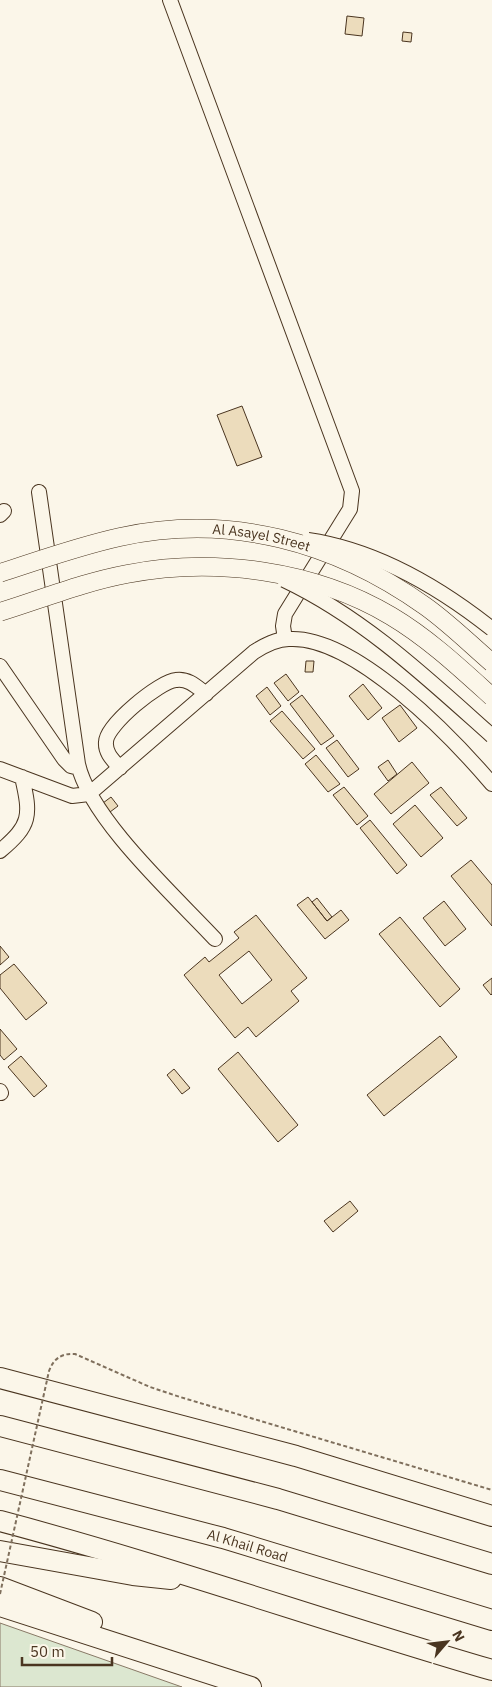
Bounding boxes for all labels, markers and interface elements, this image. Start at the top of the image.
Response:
street label: Al Asayel Street [212,520,313,556]
street label: Al Khail Road [205,1525,290,1566]
north arrow [422,1617,472,1667]
text: N [448,1627,469,1645]
scale bar [22,1634,112,1666]
text: 50 m [30,1642,65,1661]

